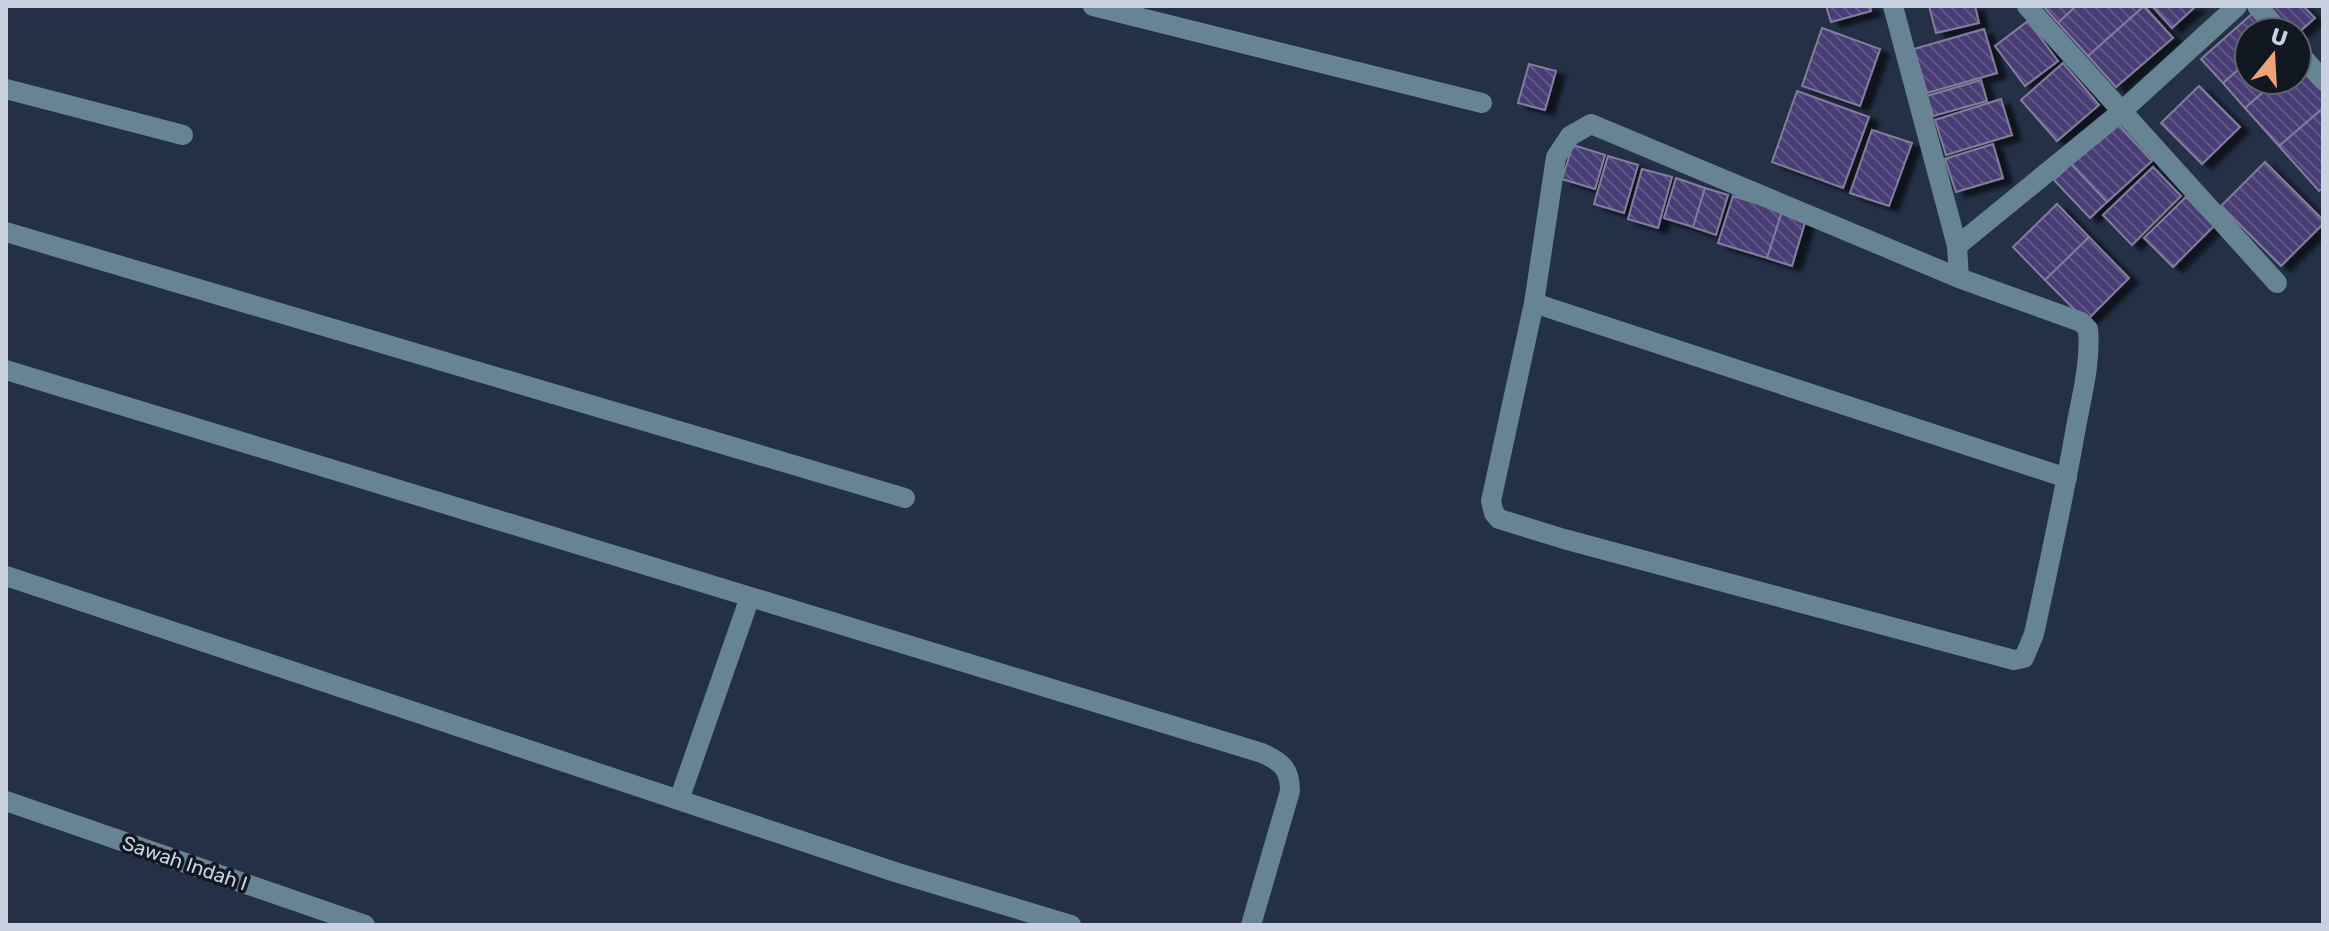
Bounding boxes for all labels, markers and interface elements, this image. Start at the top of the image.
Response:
north arrow [2233,16,2313,96]
text: U [2267,22,2291,53]
street label: Sawah Indah I [119,830,251,896]

